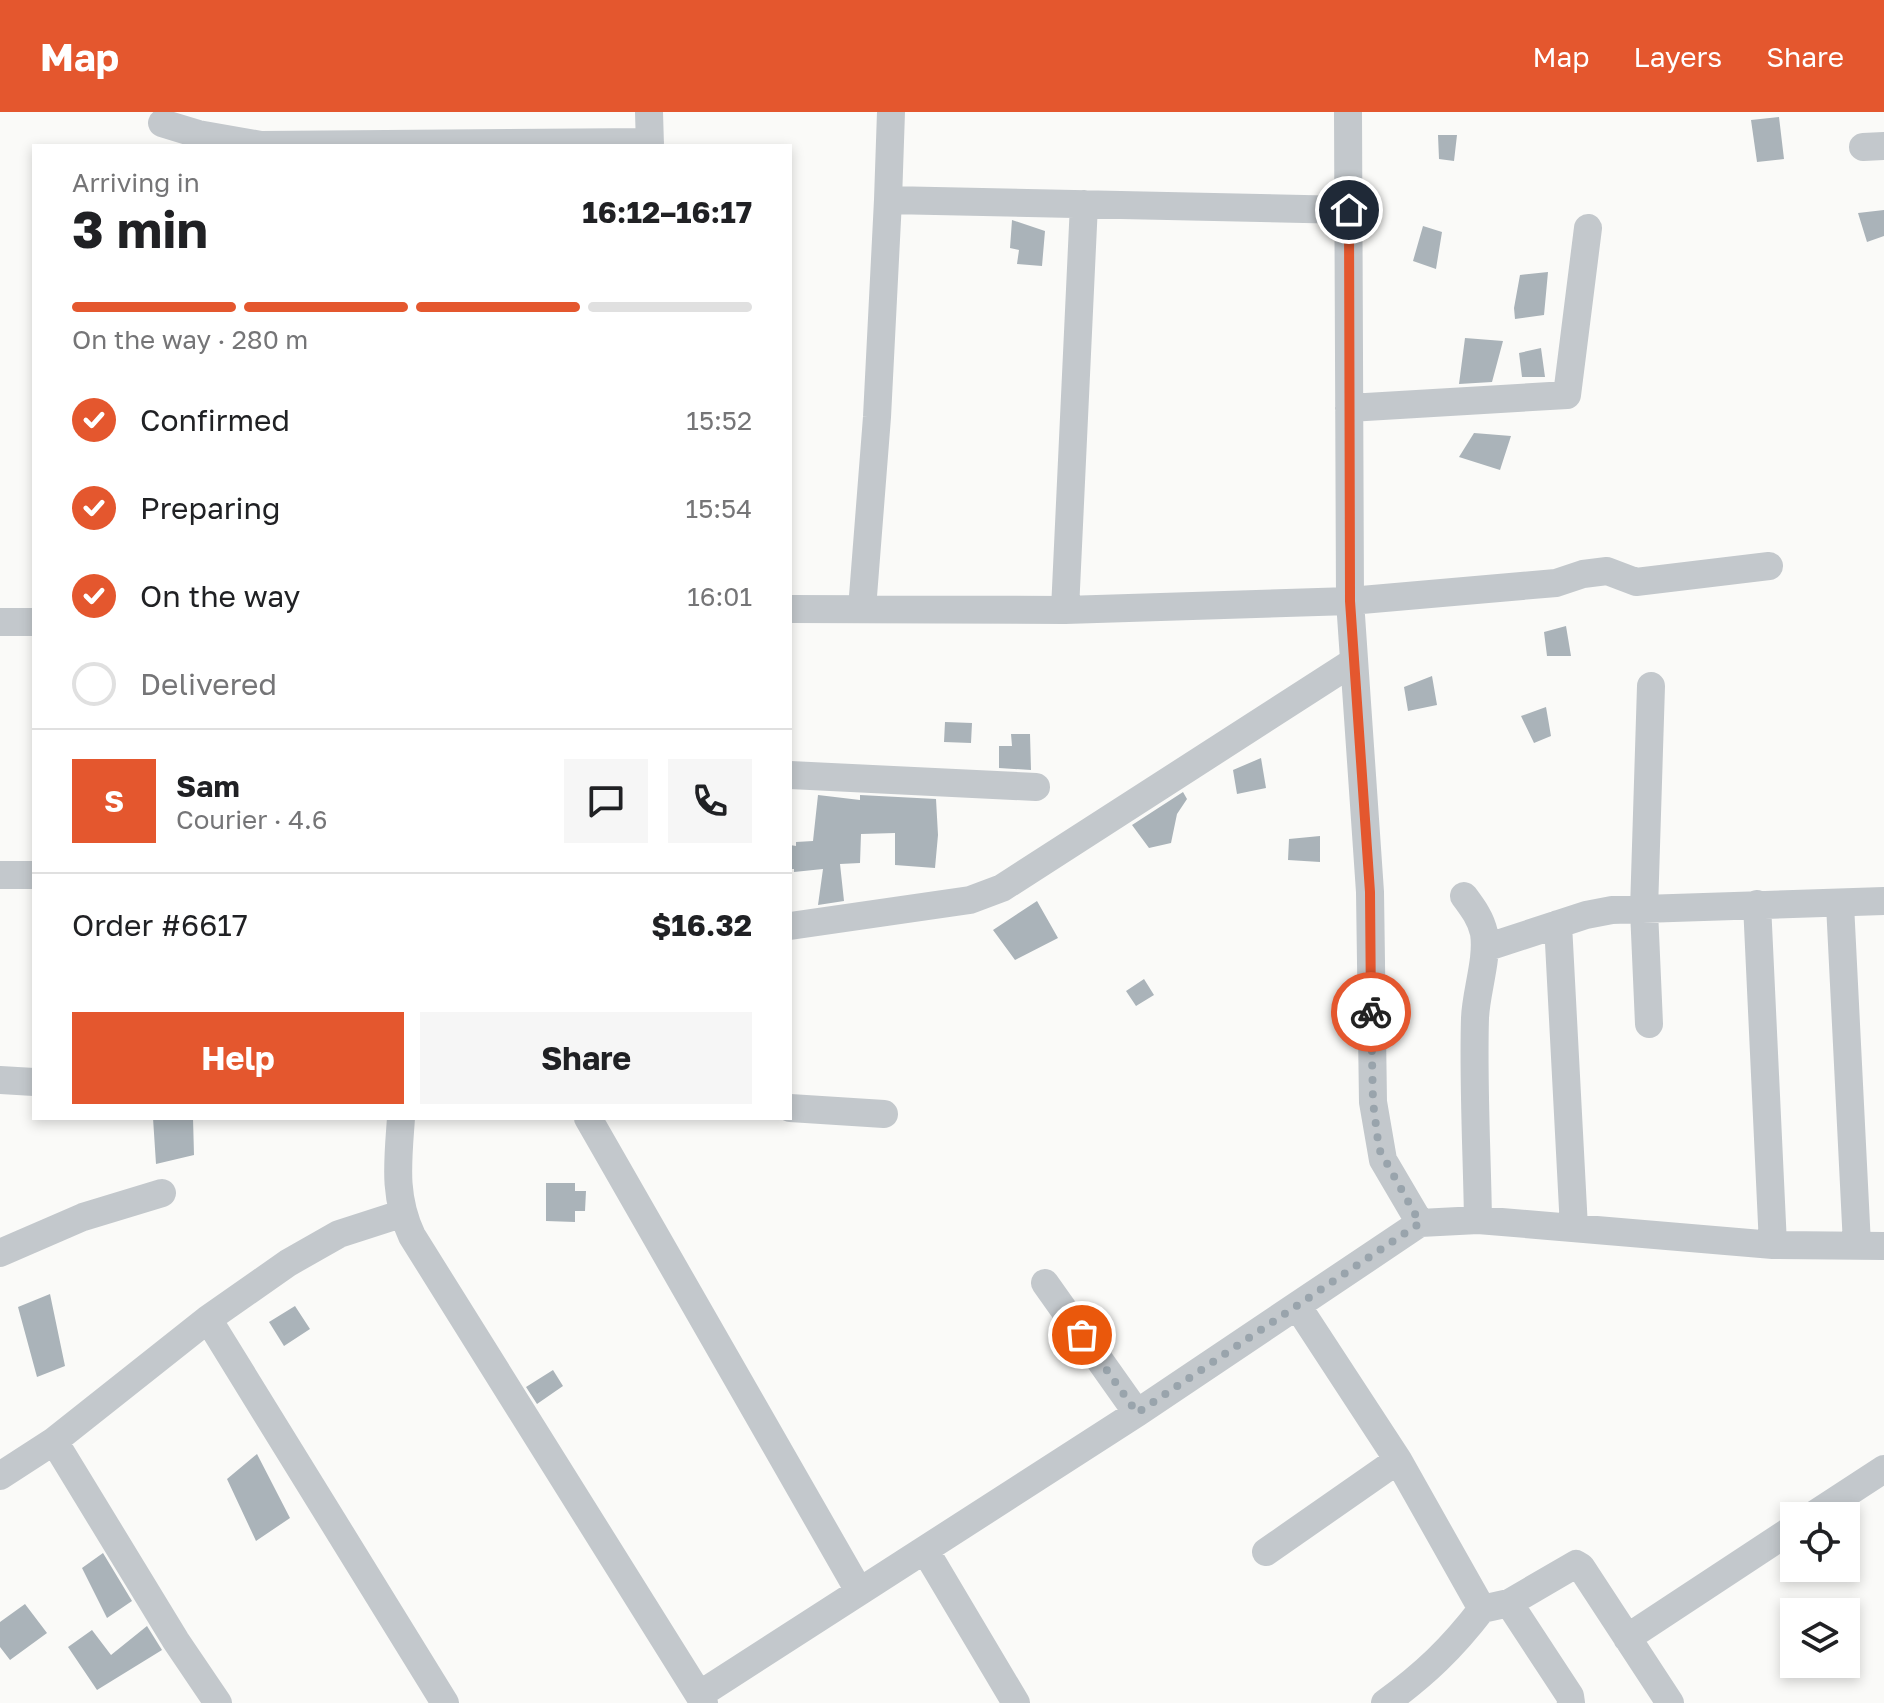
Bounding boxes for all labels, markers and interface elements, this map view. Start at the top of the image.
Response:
text: Map [40,34,119,79]
text: Map [1532,40,1590,73]
text: Layers [1634,40,1722,73]
text: Share [1766,40,1844,73]
text: Arriving in [72,167,200,198]
pin [1315,176,1383,244]
icon: home [1327,188,1371,232]
text: 16:12–16:17 [582,194,752,230]
text: 3 min [72,197,208,259]
text: On the way · 280 m [72,324,308,355]
icon: check [72,398,116,442]
text: Confirmed [140,402,290,438]
text: 15:52 [686,405,752,436]
icon: check [72,486,116,530]
text: Preparing [140,490,281,526]
text: 15:54 [686,493,752,524]
icon: check [72,574,116,618]
text: On the way [140,578,300,614]
text: 16:01 [687,581,752,612]
text: Delivered [140,666,277,702]
button: chat [564,759,648,843]
button: phone [668,759,752,843]
text: Sam [176,768,240,804]
text: S [104,783,124,819]
text: Courier · 4.6 [176,804,328,835]
text: Order #6617 [72,907,248,943]
text: $16.32 [651,907,752,943]
courier [1331,972,1411,1052]
icon: bike [1349,990,1393,1034]
button: Help [72,1012,404,1104]
button: Share [420,1012,752,1104]
pin [1048,1301,1116,1369]
icon: bag [1060,1313,1104,1357]
map controls [1780,1502,1860,1678]
button: locate [1780,1502,1860,1582]
button: layers [1780,1598,1860,1678]

